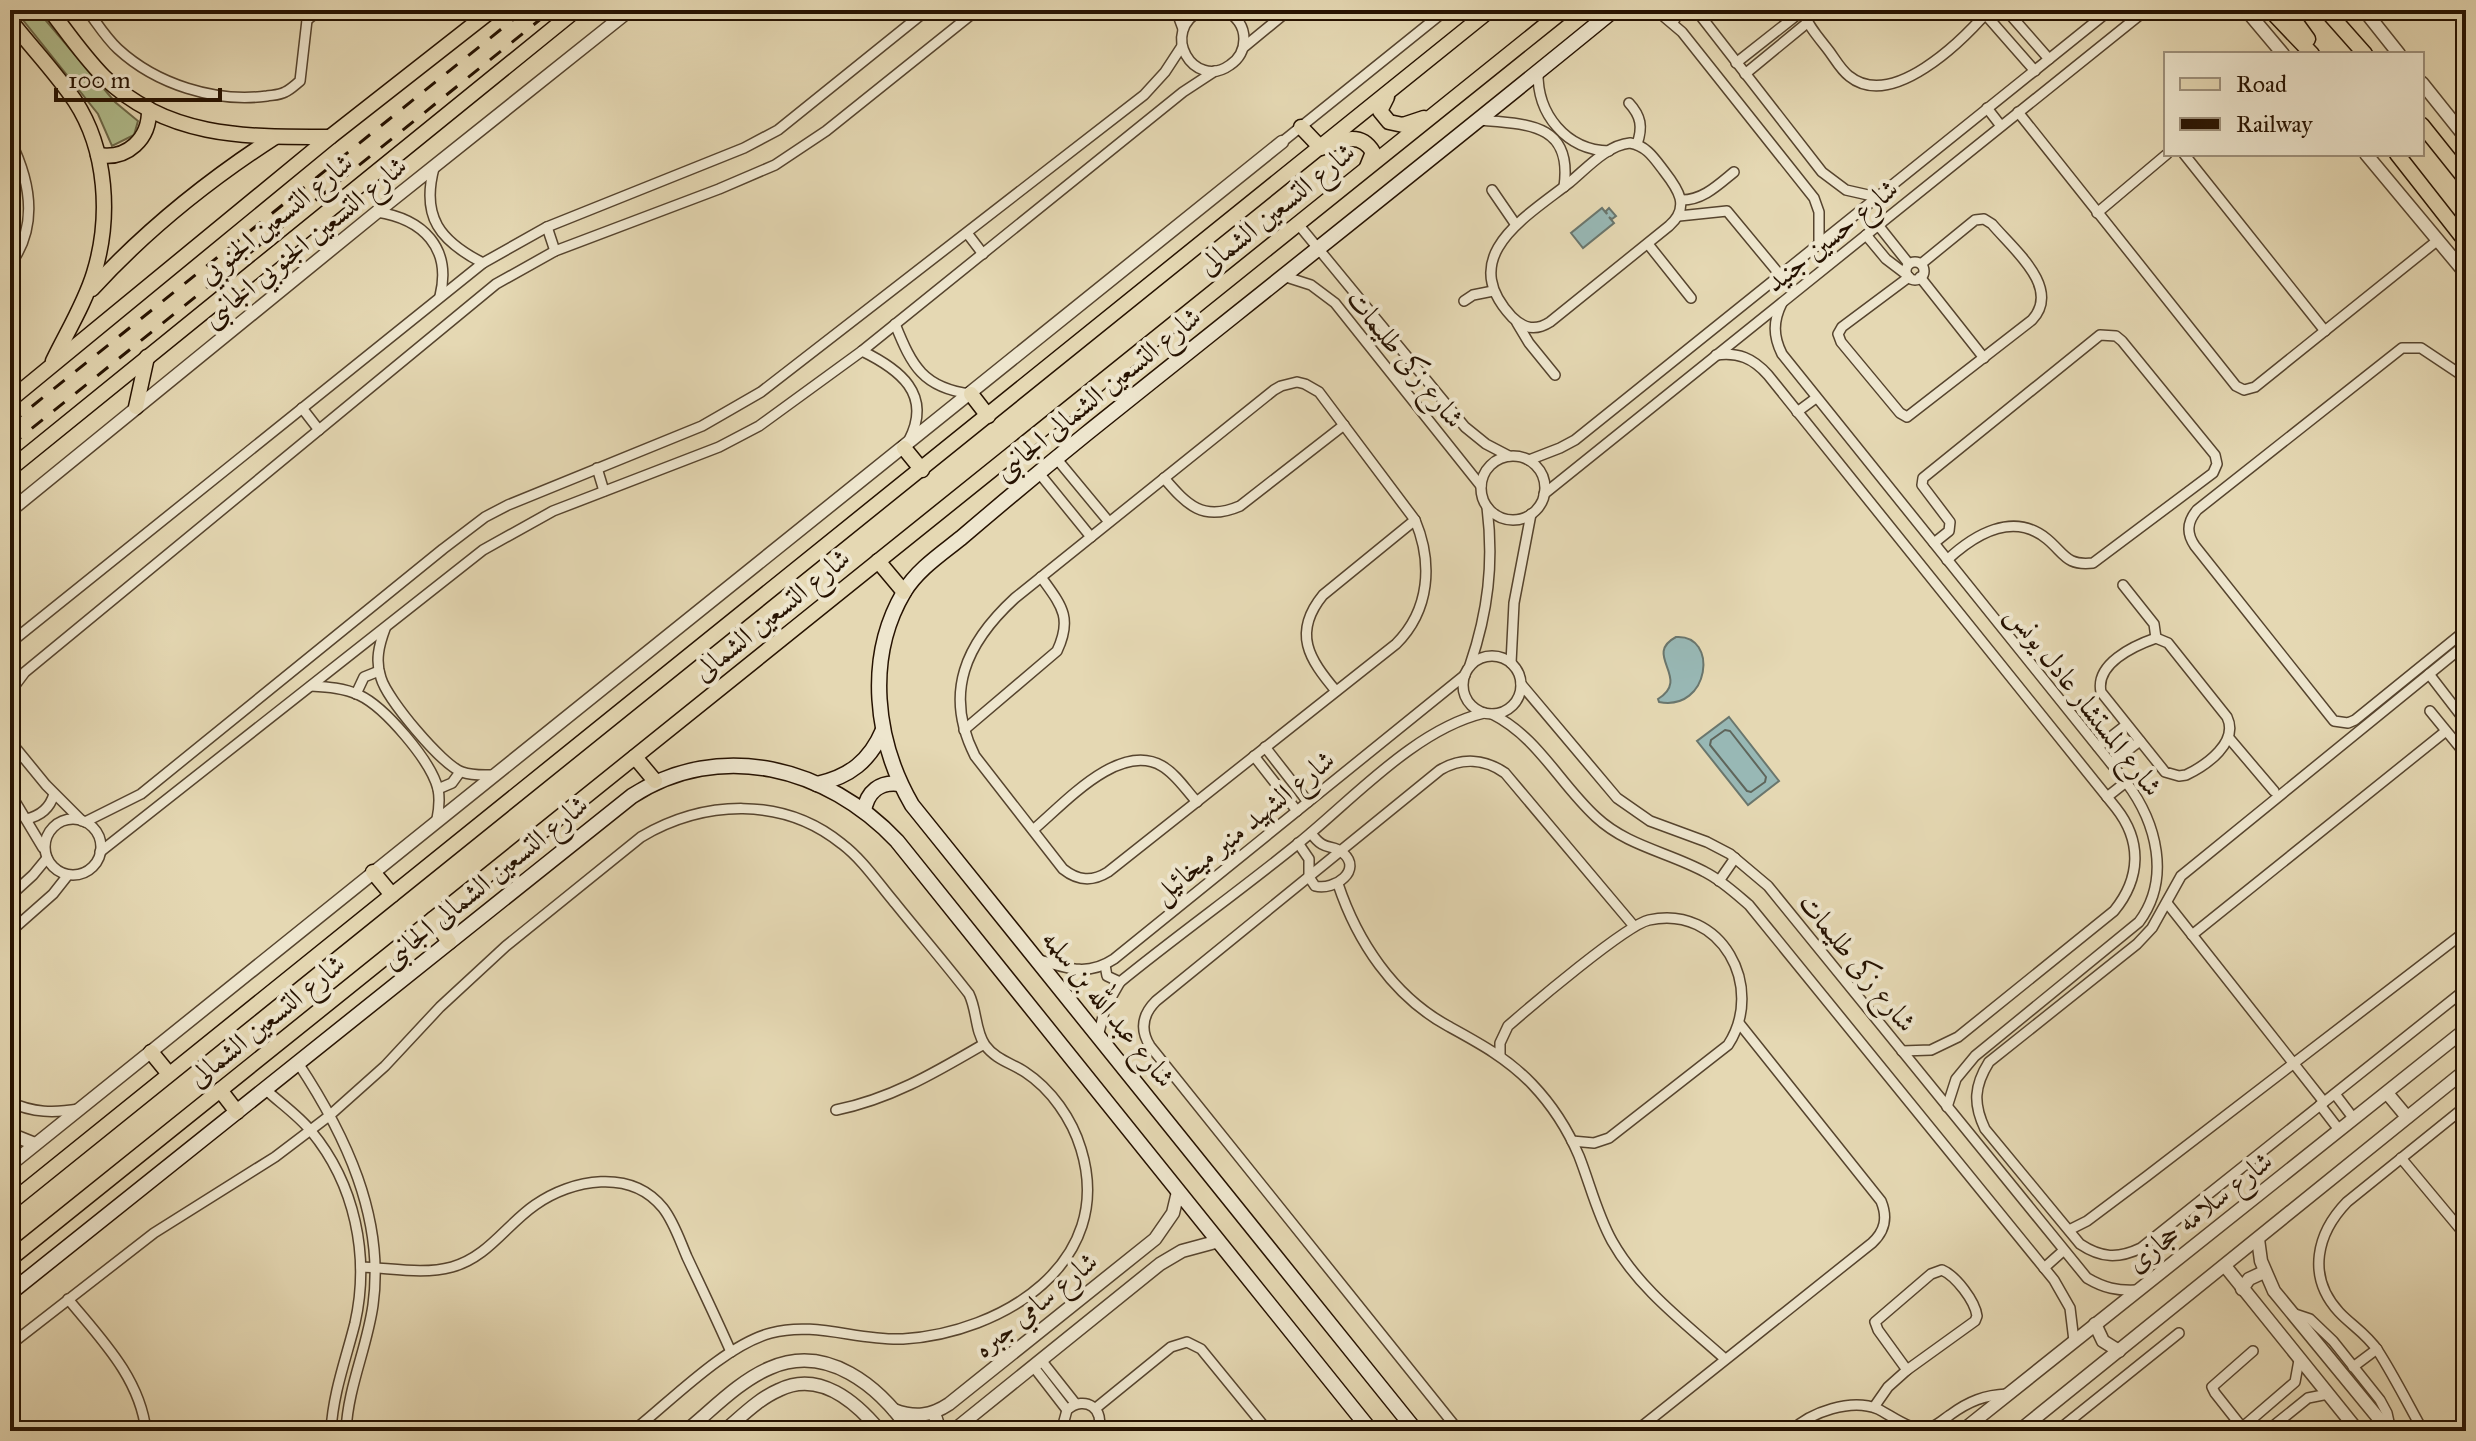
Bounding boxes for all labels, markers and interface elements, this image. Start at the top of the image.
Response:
scale bar [56,52,220,102]
legend [2164,52,2424,156]
text: 100 m [68,65,131,95]
text: Road [2236,69,2287,99]
text: Railway [2236,109,2313,139]
street label: شارع التسعين الشمالى [1191,134,1366,287]
street label: شارع التسعين الجنوبي [191,145,364,296]
street label: شارع التسعين الجنوبي الجانبى [195,148,418,339]
street label: شارع حسين جنيد [1758,171,1909,304]
street label: شارع زكى طليمات [1334,282,1472,439]
street label: شارع التسعين الشمالى الجانبى [986,299,1212,492]
street label: شارع التسعين الشمالى [686,540,861,693]
street label: شارع المستشار عادل يونس [1994,597,2170,807]
street label: شارع الشهيد منير ميخائيل [1145,742,1345,915]
street label: شارع التسعين الشمالى الجانبى [373,787,599,980]
street label: شارع زكى طليمات [1786,886,1924,1043]
street label: شارع عبد الله بن سلمه [1029,920,1186,1098]
street label: شارع التسعين الشمالى [181,946,356,1099]
street label: شارع سلامه حجازى [2119,1143,2283,1284]
street label: شارع سامي جبره [966,1244,1108,1370]

